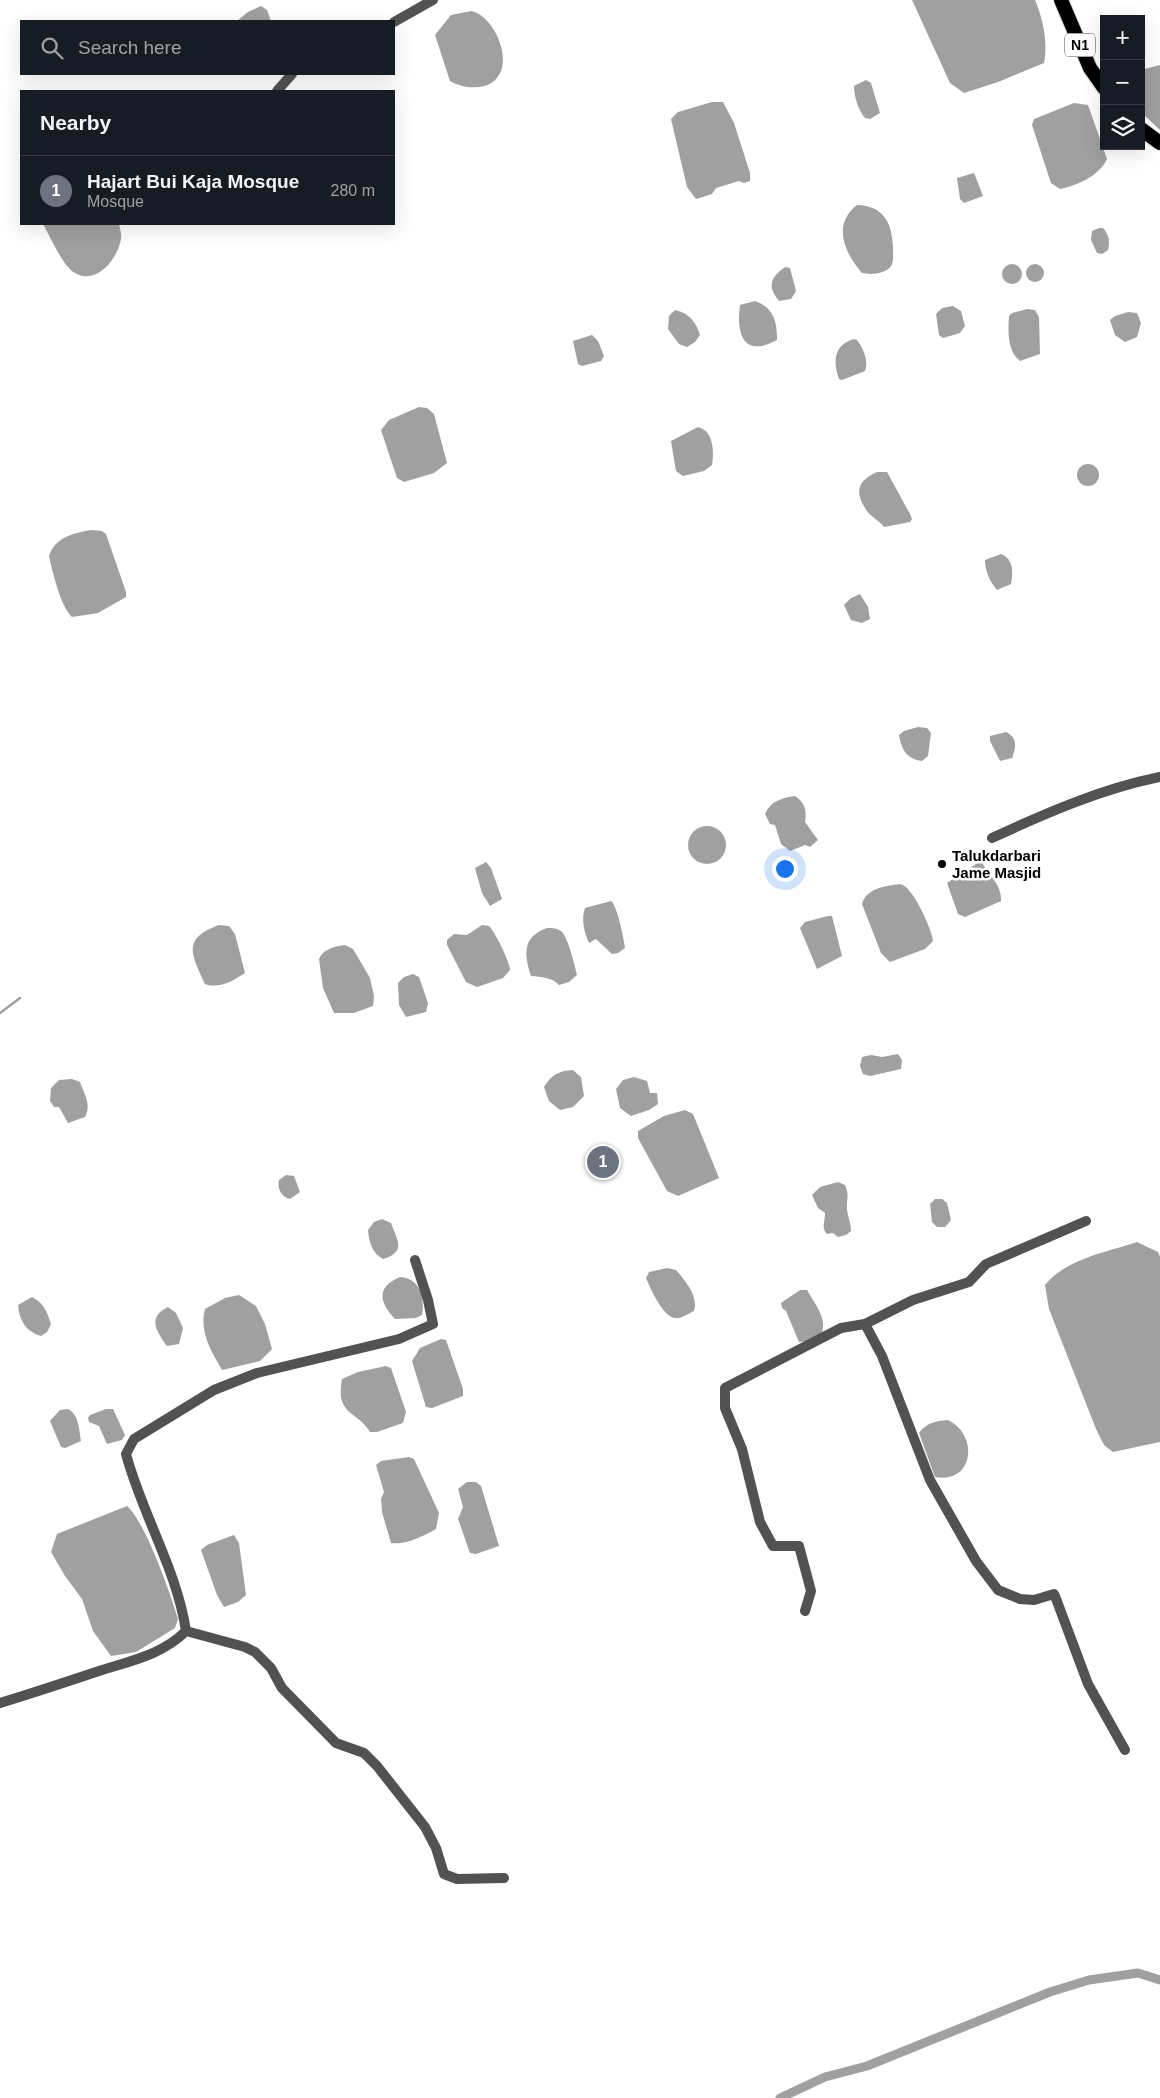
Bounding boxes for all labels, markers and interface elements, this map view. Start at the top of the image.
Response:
map controls [1100,15,1145,150]
button: + [1100,15,1145,60]
search box [20,20,395,75]
icon: search [38,34,66,62]
road number: N1 [1065,34,1095,56]
text: Search here [78,37,182,58]
button: − [1100,60,1145,105]
button: layers [1100,105,1145,150]
text: Nearby [40,111,111,134]
text: Hajart Bui Kaja Mosque [87,171,299,192]
text: 1 [52,182,60,199]
text: 280 m [331,182,375,199]
text: Mosque [87,193,144,210]
place label: Talukdarbari Jame Masjid [952,847,1041,881]
your location [772,856,798,882]
marker: Talukdarbari Jame Masjid [936,858,948,870]
pin: 1 [587,1143,619,1181]

